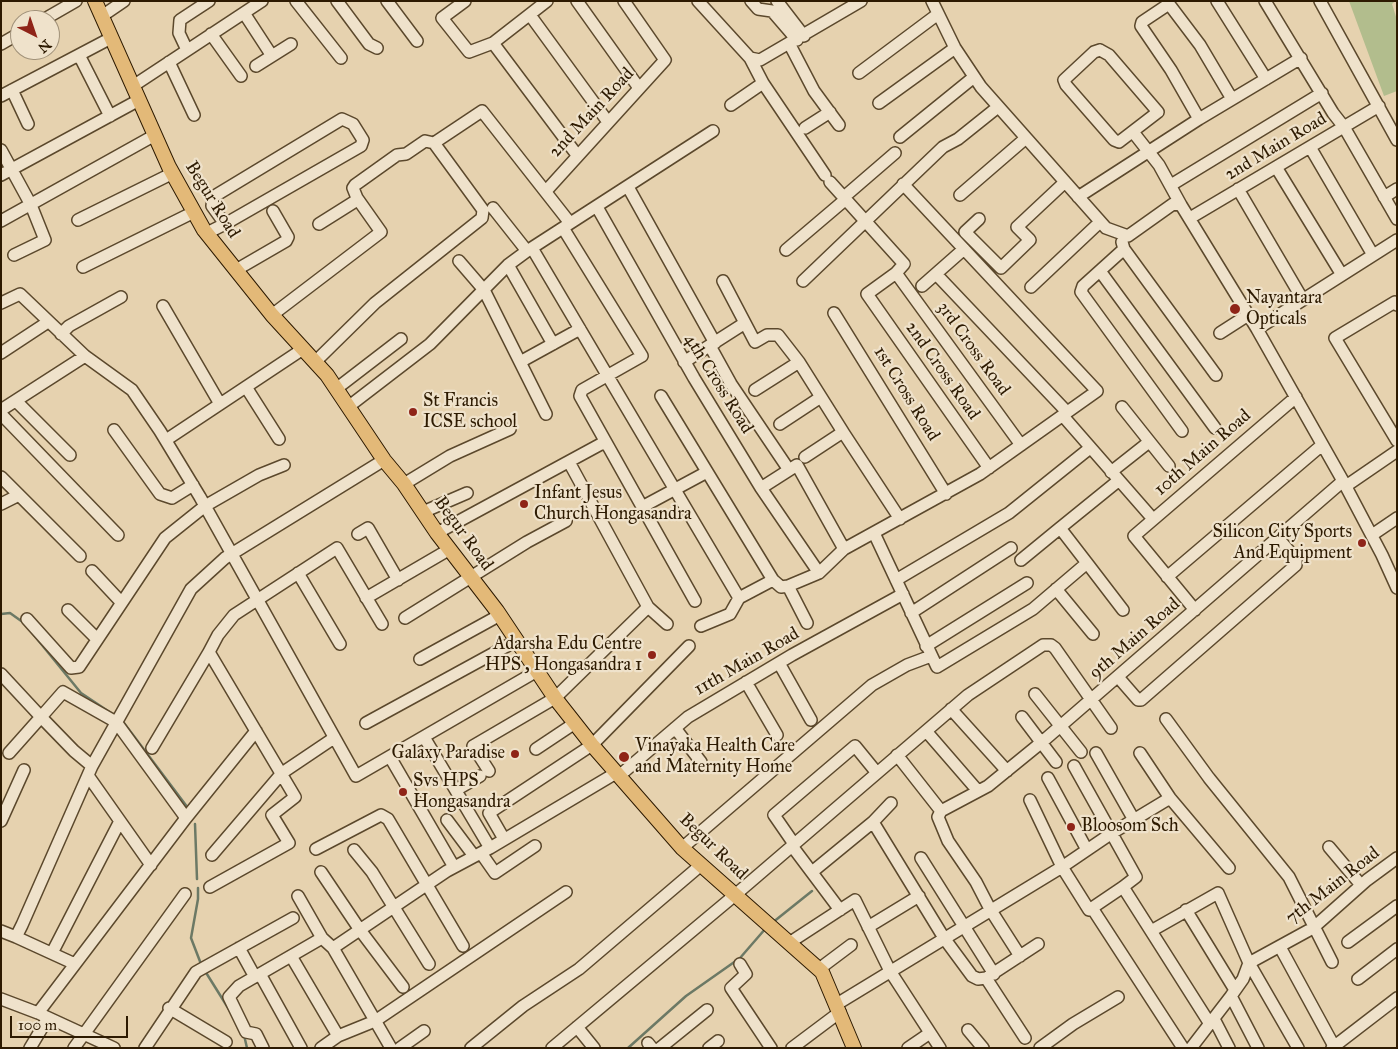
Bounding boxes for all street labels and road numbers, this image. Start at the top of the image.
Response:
street label: 2nd Main Road [545,64,639,162]
street label: 2nd Main Road [1221,108,1331,186]
street label: Begur Road [180,158,244,242]
street label: 3rd Cross Road [932,298,1014,400]
street label: 2nd Cross Road [900,318,984,424]
street label: 4th Cross Road [679,330,757,438]
street label: 1st Cross Road [868,343,944,445]
street label: 10th Main Road [1150,405,1256,501]
street label: Begur Road [429,493,497,575]
street label: 9th Main Road [1085,594,1185,684]
street label: 11th Main Road [691,623,803,701]
street label: Begur Road [674,809,752,885]
street label: 7th Main Road [1282,843,1384,929]

